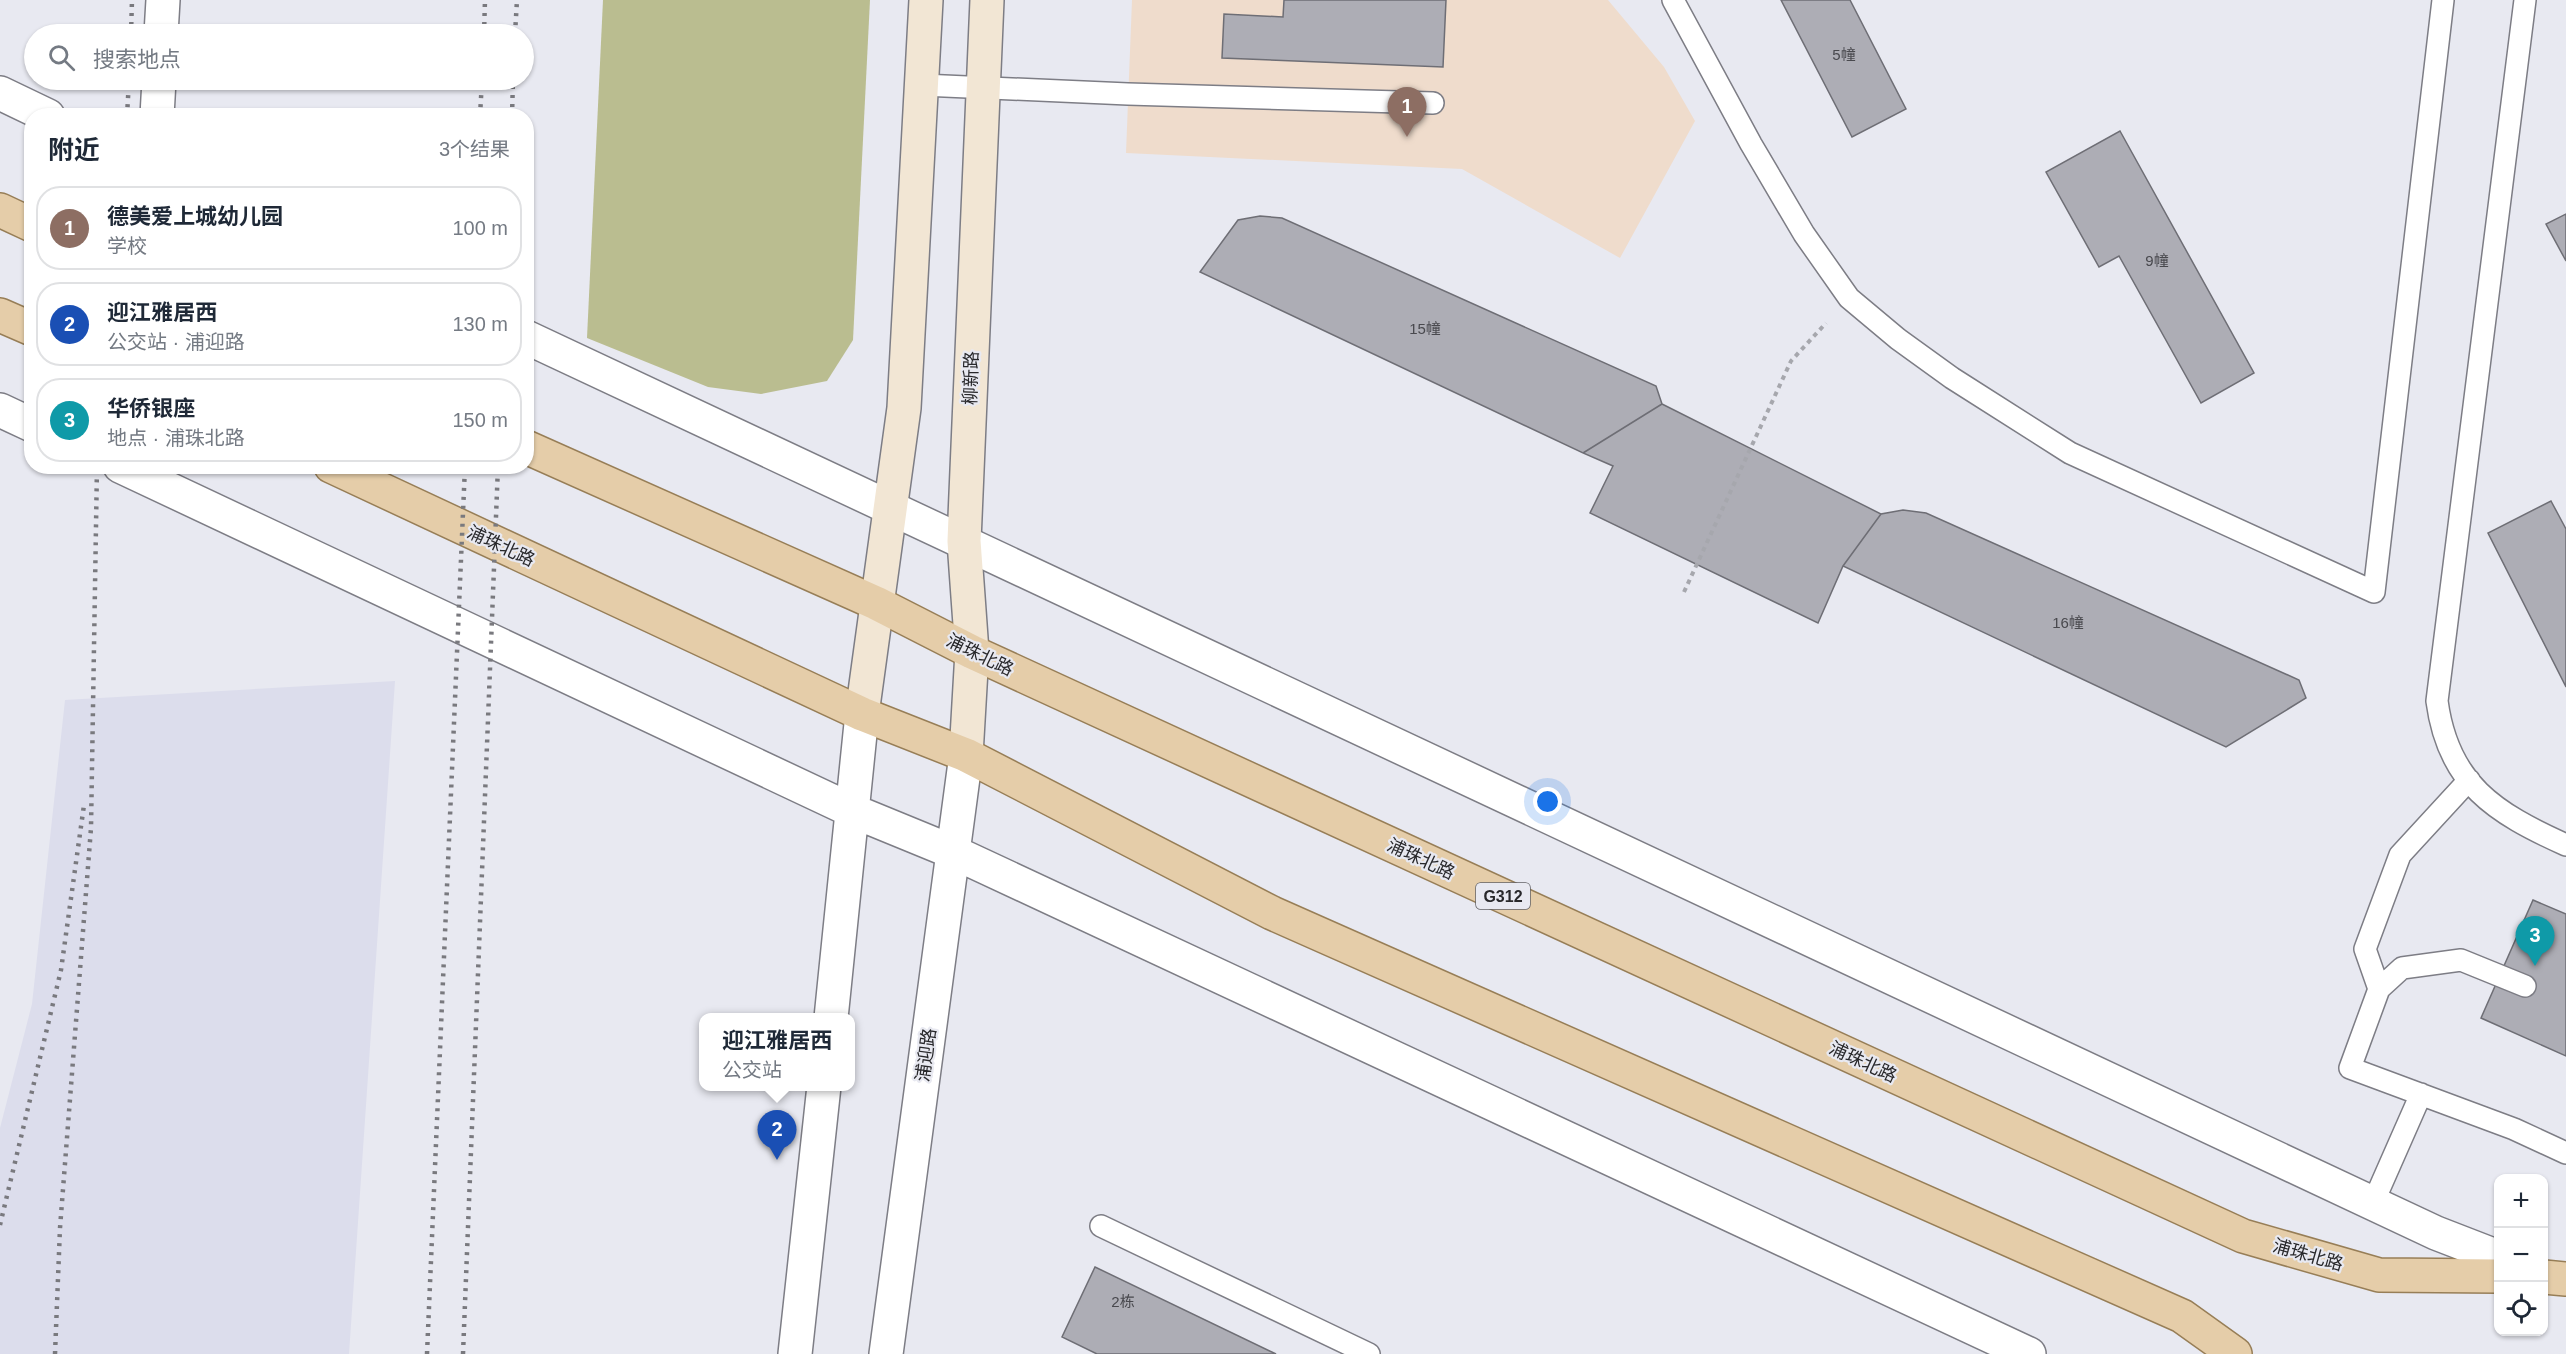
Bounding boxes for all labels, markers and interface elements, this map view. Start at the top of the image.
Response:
search box [24,24,534,90]
icon: search [45,41,78,74]
house number: 5幢 [1832,46,1856,63]
text: 搜索地点 [93,47,181,72]
pin: 1 [1388,88,1426,137]
text: 附近 [48,135,100,165]
text: 3个结果 [439,138,510,160]
text: 德美爱上城幼儿园 [107,204,283,229]
text: 1 [64,217,75,239]
text: 100 m [452,217,508,239]
text: 学校 [107,235,147,257]
house number: 9幢 [2145,252,2169,269]
text: 迎江雅居西 [107,300,217,325]
text: 2 [64,313,75,335]
text: 130 m [452,313,508,335]
house number: 15幢 [1409,320,1441,337]
text: 公交站 · 浦迎路 [107,331,245,353]
street label: 柳新路 [960,351,982,405]
text: 华侨银座 [107,396,195,421]
text: 3 [64,409,75,431]
text: 150 m [452,409,508,431]
text: 地点 · 浦珠北路 [107,427,245,449]
street label: 浦珠北路 [464,522,538,570]
house number: 16幢 [2052,614,2084,631]
street label: 浦珠北路 [943,630,1017,680]
your location [1533,787,1562,816]
street label: 浦珠北路 [1384,835,1458,883]
road number: G312 [1476,883,1530,909]
pin: 3 [2516,916,2554,966]
popup [699,1013,855,1091]
street label: 浦迎路 [912,1027,940,1083]
text: 迎江雅居西 [722,1028,832,1053]
street label: 浦珠北路 [1826,1038,1900,1086]
text: 公交站 [722,1059,782,1081]
pin: 2 [758,1110,796,1160]
map controls [2494,1174,2548,1336]
button: + [2494,1174,2548,1228]
button: − [2494,1228,2548,1282]
street label: 浦珠北路 [2271,1235,2345,1275]
button: locate [2494,1282,2548,1336]
house number: 2栋 [1111,1293,1135,1310]

